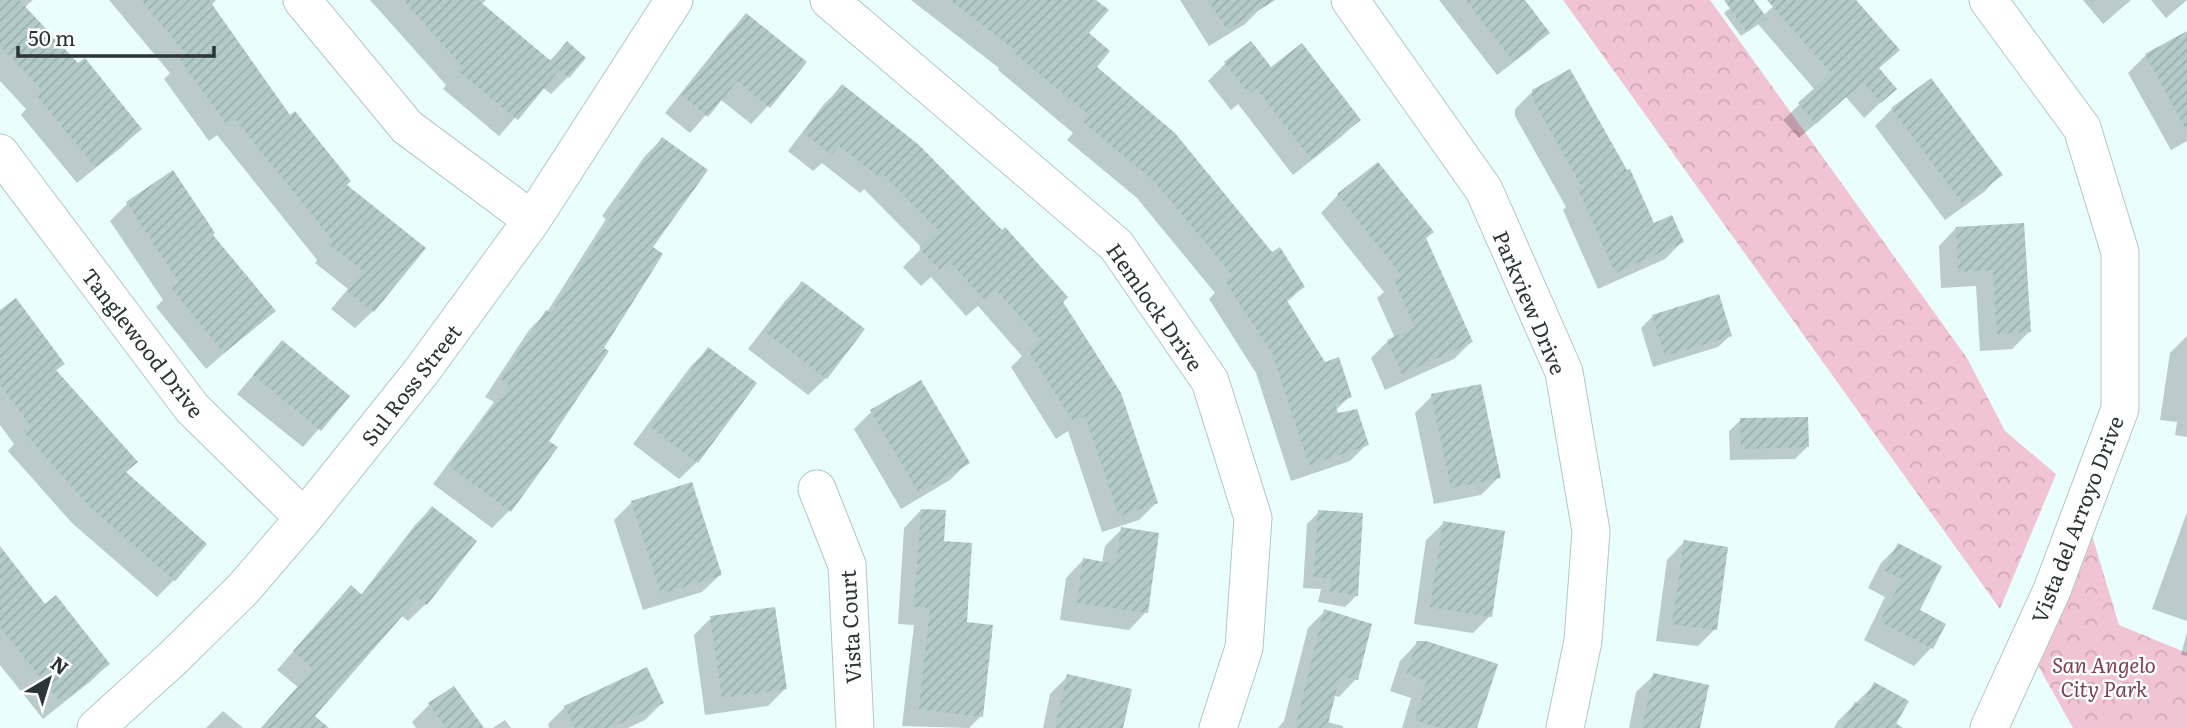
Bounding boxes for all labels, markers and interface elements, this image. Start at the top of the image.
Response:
scale bar [18,14,214,58]
text: 50 m [28,21,75,52]
street label: Parkview Drive [1487,225,1575,379]
street label: Hemlock Drive [1100,236,1212,376]
street label: Tanglewood Drive [76,260,212,424]
street label: Sul Ross Street [353,316,468,451]
street label: Vista del Arroyo Drive [2022,411,2130,627]
street label: Vista Court [831,569,867,685]
north arrow [14,644,84,714]
park label: San Angelo City Park [2052,648,2156,703]
text: N [45,649,75,681]

